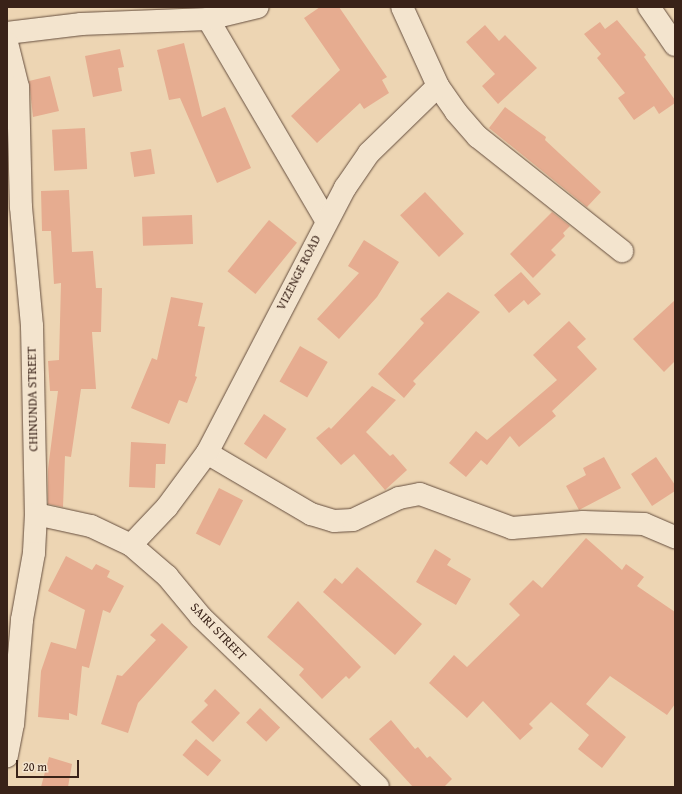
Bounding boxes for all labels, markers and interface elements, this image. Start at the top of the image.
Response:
street label: VIZENGE ROAD [273,233,325,313]
street label: CHINUNDA STREET [24,346,42,452]
street label: SAIRI STREET [187,600,249,664]
scale bar [18,752,81,778]
text: 20 m [23,758,47,775]

